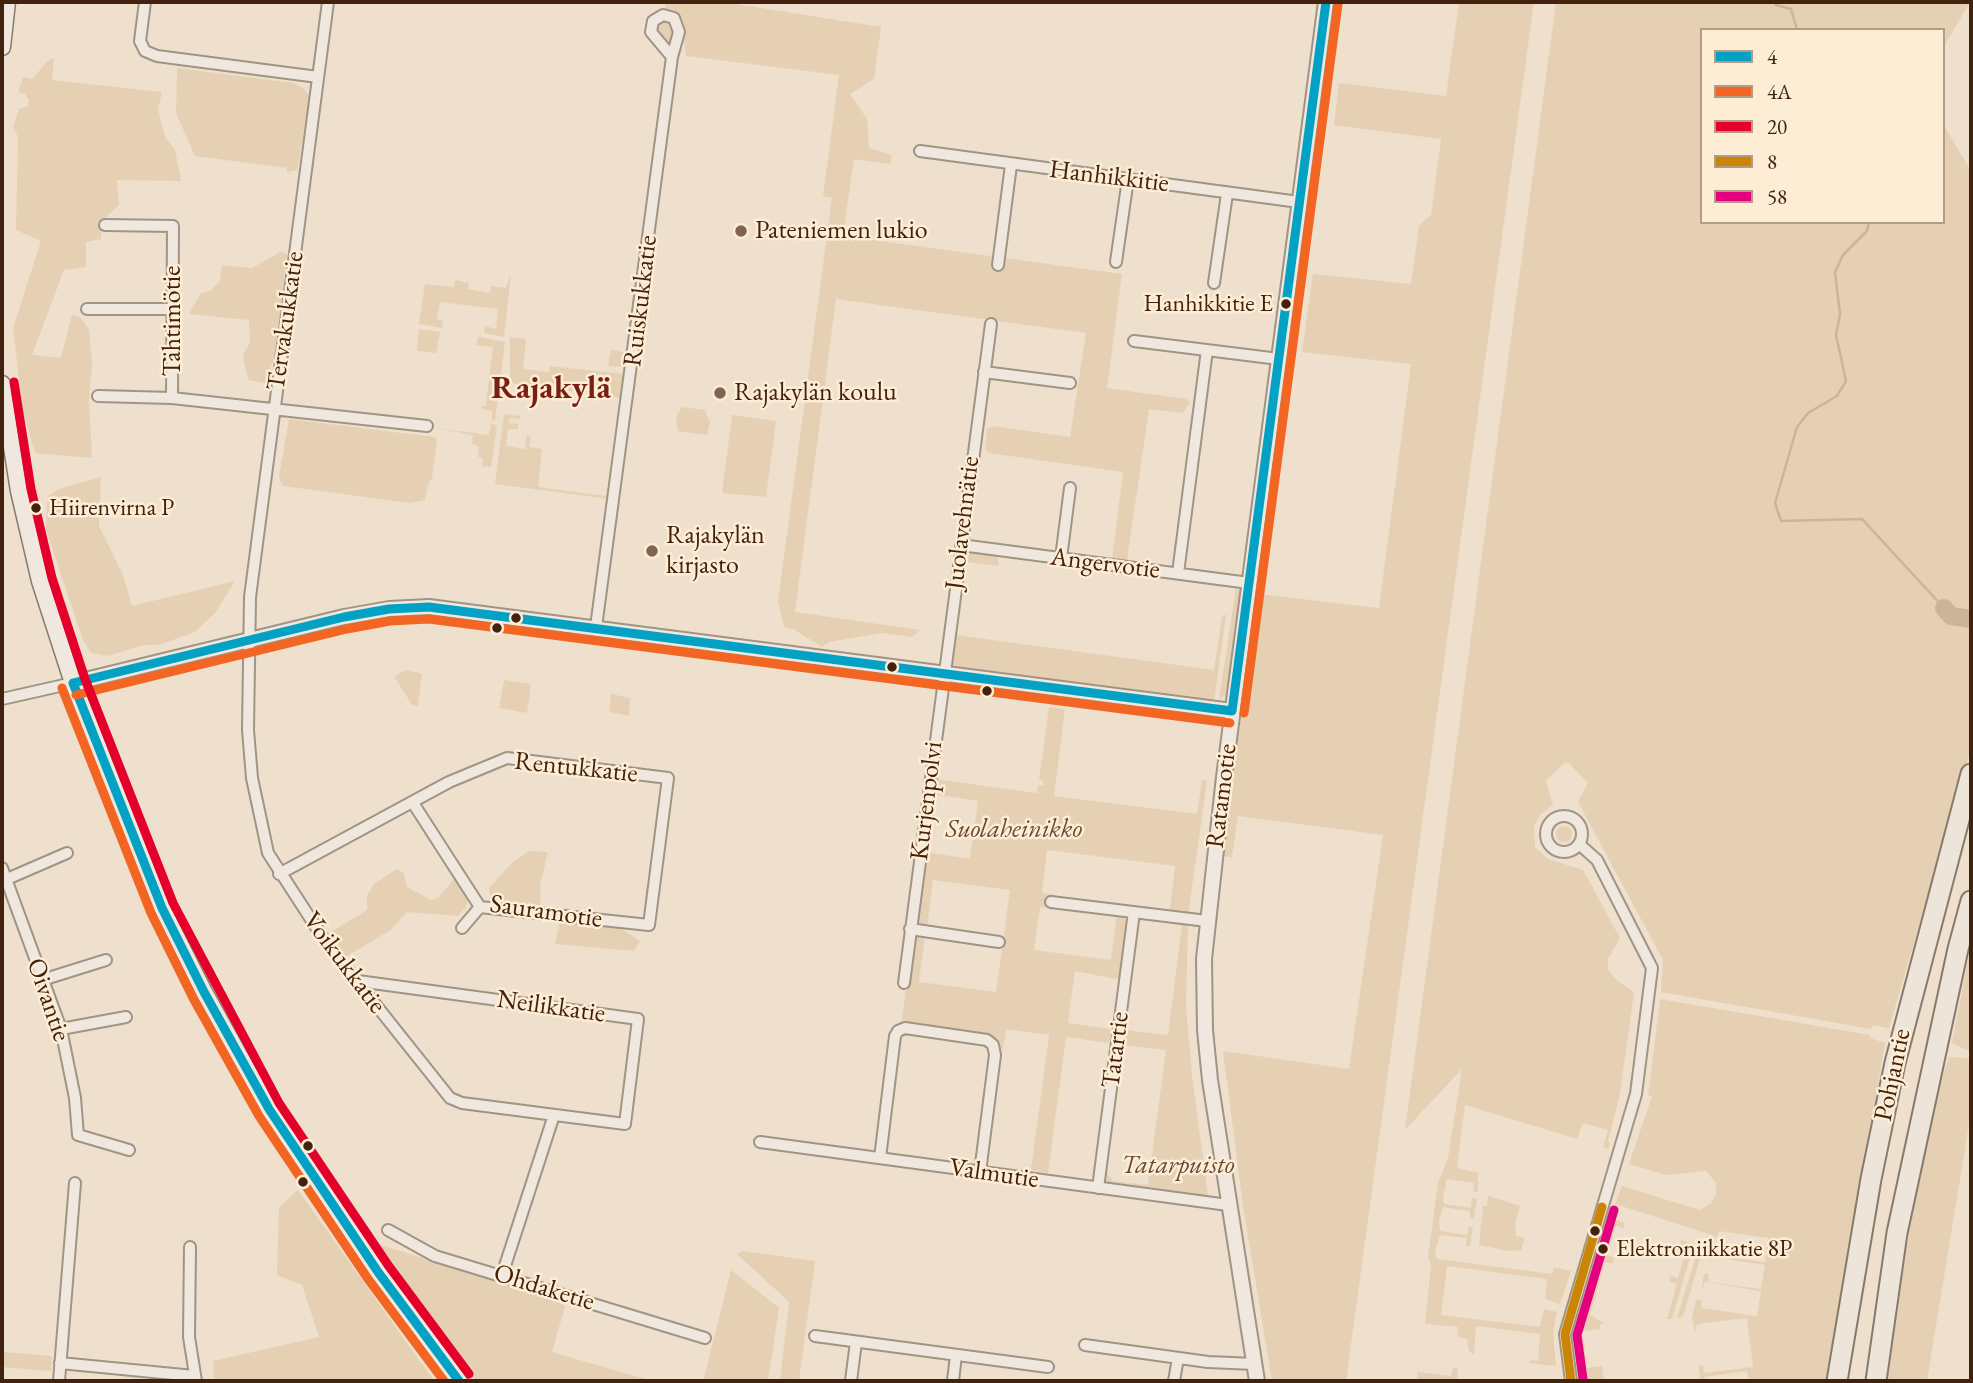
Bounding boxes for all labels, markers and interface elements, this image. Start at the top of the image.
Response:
legend [1700,28,1945,224]
text: 4 [1767,43,1777,70]
text: 4A [1767,78,1792,105]
text: 20 [1767,113,1787,140]
text: 8 [1767,148,1777,175]
street label: Hanhikkitie [1047,154,1171,200]
text: 58 [1767,183,1787,210]
place label: Pateniemen lukio [755,215,928,247]
marker: Pateniemen lukio [733,223,749,239]
street label: Ruiskukkatie [617,233,665,369]
street label: Tervakukkatie [261,249,311,393]
street label: Tähtimötie [157,266,189,376]
place label: Hanhikkitie E [1144,290,1273,318]
marker: Hanhikkitie E [1279,297,1293,311]
district label: Rajakylä [491,369,611,409]
place label: Rajakylän koulu [734,377,897,409]
marker: Rajakylän koulu [712,385,728,401]
street label: Juolavehnätie [939,455,987,591]
place label: Hiirenvirna P [49,494,174,522]
marker: Hiirenvirna P [29,501,43,515]
place label: Rajakylän kirjasto [666,520,765,582]
street label: Angervotie [1048,542,1162,586]
marker: Rajakylän kirjasto [644,543,660,559]
unlabelled marker [509,611,523,625]
unlabelled marker [490,621,504,635]
unlabelled marker [885,660,899,674]
unlabelled marker [980,684,994,698]
street label: Kurjenpolvi [904,740,950,862]
street label: Ratamotie [1200,742,1244,850]
street label: Rentukkatie [513,746,639,790]
park label: Suolaheinikko [946,814,1082,846]
street label: Sauramotie [488,889,604,935]
street label: Voikukkatie [296,906,392,1020]
street label: Oivantie [19,954,77,1046]
street label: Neilikkatie [495,984,607,1030]
street label: Tatartie [1096,1010,1136,1090]
street label: Pohjantie [1868,1026,1918,1124]
unlabelled marker [301,1139,315,1153]
park label: Tatarpuisto [1121,1150,1235,1182]
street label: Valmutie [947,1152,1041,1196]
unlabelled marker [296,1175,310,1189]
unlabelled marker [1588,1224,1602,1238]
place label: Elektroniikkatie 8P [1616,1235,1792,1263]
marker: Elektroniikkatie 8P [1596,1242,1610,1256]
street label: Ohdaketie [490,1258,598,1318]

